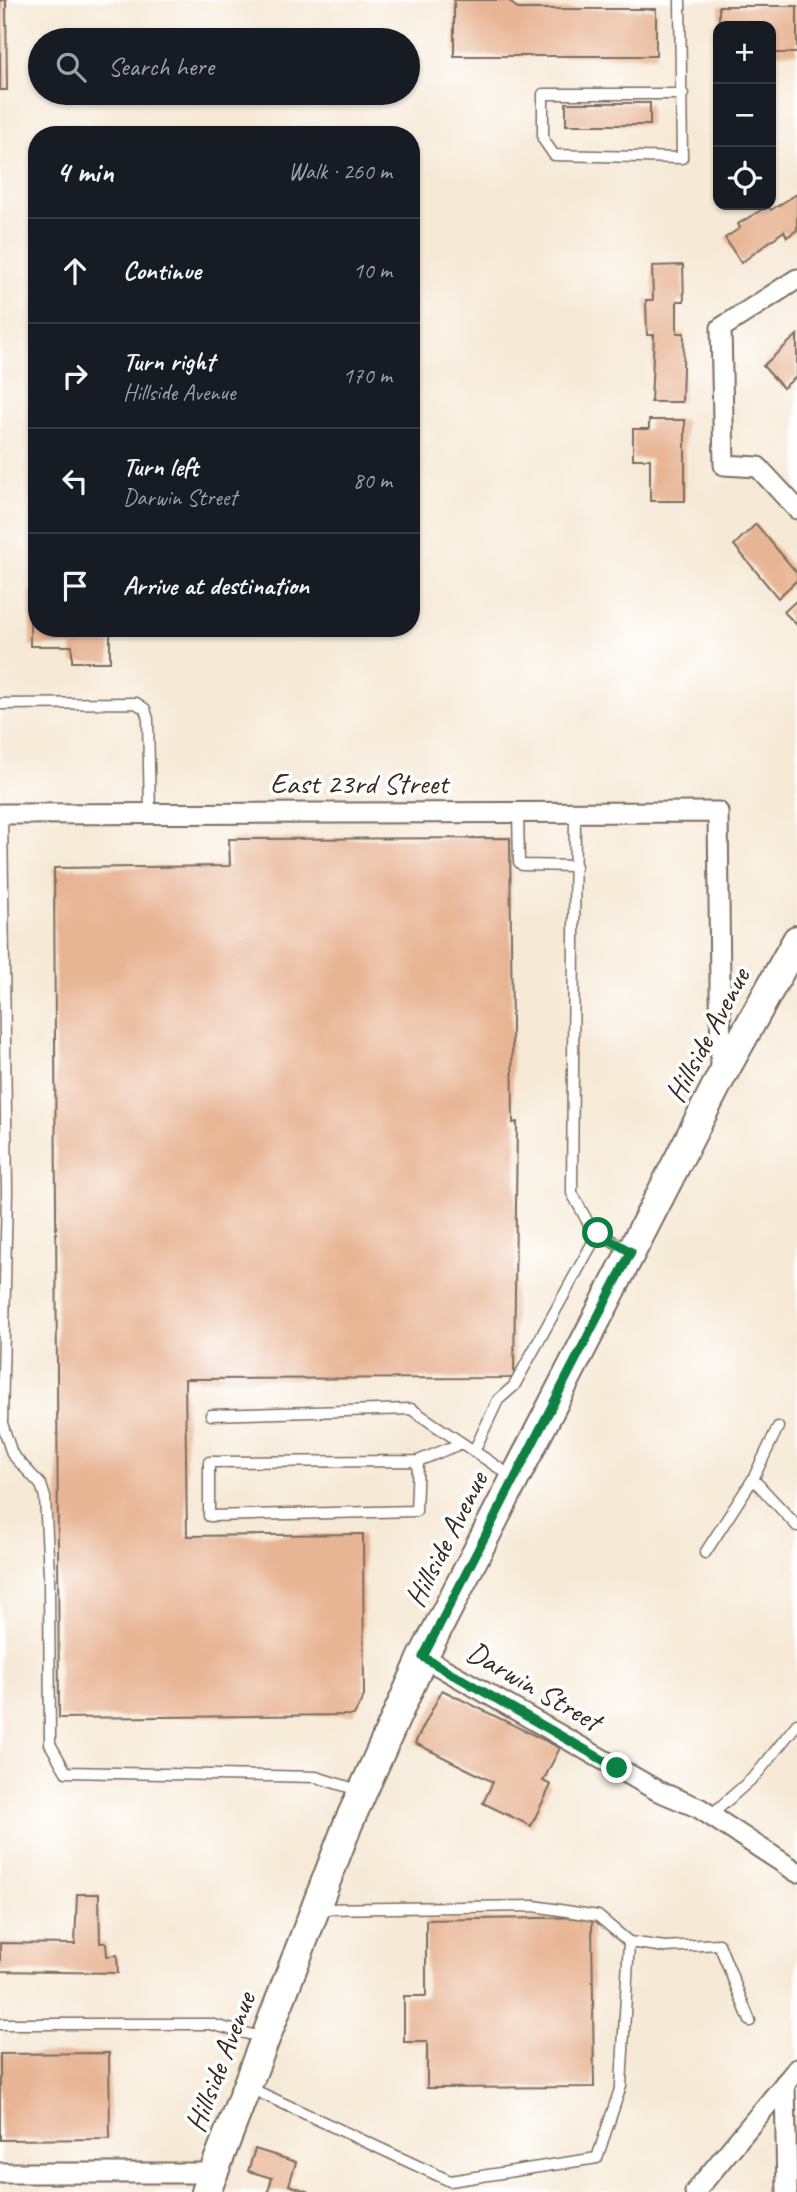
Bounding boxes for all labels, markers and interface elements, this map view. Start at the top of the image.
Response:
map controls [713,21,776,210]
button: + [713,21,776,84]
search box [28,28,420,105]
icon: search [52,48,90,86]
text: Search here [108,50,214,83]
button: − [713,84,776,147]
button: locate [713,147,776,210]
text: 4 min [56,153,113,191]
text: Walk · 260 m [288,157,392,186]
icon: ahead [56,252,94,290]
text: Continue [123,254,201,287]
text: 10 m [353,256,392,285]
text: Turn right [123,345,214,378]
icon: right [56,357,94,395]
text: 170 m [343,361,392,390]
text: Hillside Avenue [123,378,235,407]
text: Turn left [123,450,198,483]
icon: left [56,462,94,500]
text: 80 m [353,466,392,495]
text: Darwin Street [123,483,237,512]
icon: arrive [56,567,94,605]
text: Arrive at destination [123,569,309,602]
street label: East 23rd Street [270,764,451,802]
street label: Hillside Avenue [656,959,759,1109]
route start [582,1217,613,1248]
street label: Hillside Avenue [396,1463,497,1613]
street label: Darwin Street [460,1632,611,1742]
route end [601,1752,632,1783]
street label: Hillside Avenue [176,1985,265,2137]

